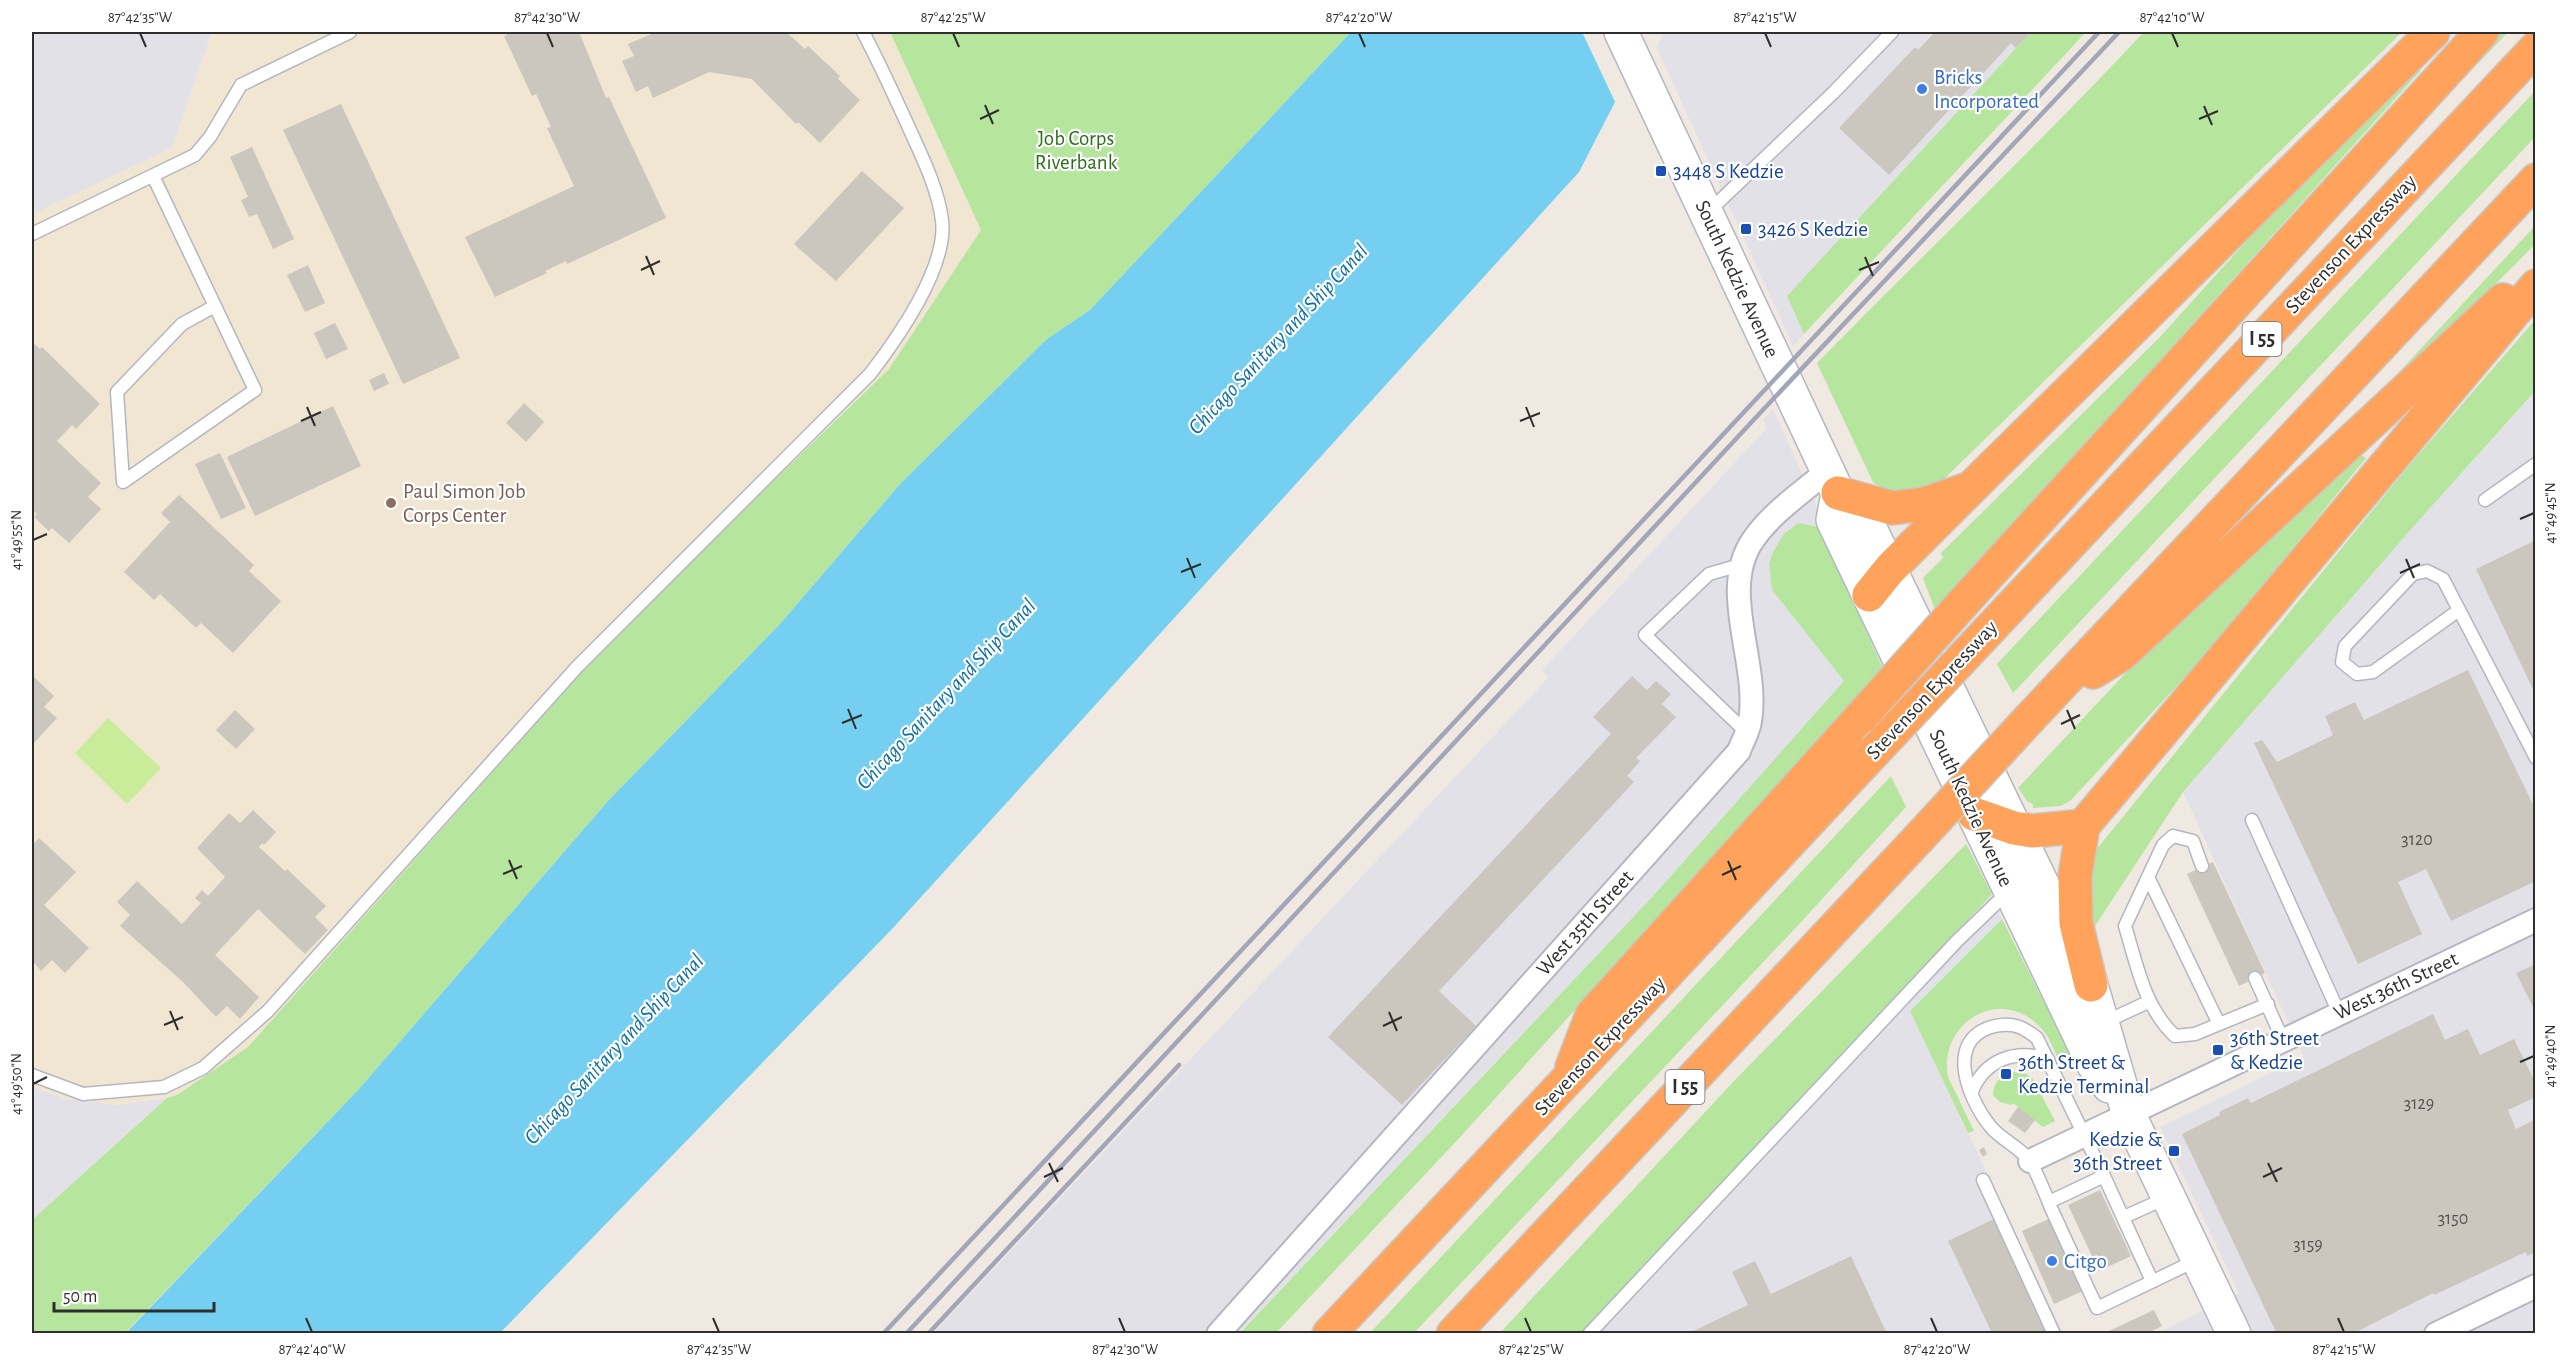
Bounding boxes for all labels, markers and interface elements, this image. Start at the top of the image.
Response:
text: 87°42'35"W [108,10,173,25]
text: 87°42'30"W [514,10,581,25]
text: 87°42'25"W [920,10,986,25]
text: 87°42'20"W [1326,10,1393,25]
text: 87°42'15"W [1733,10,1797,25]
text: 87°42'10"W [2139,10,2205,25]
place label: Bricks Incorporated [1934,67,2039,112]
marker: Bricks Incorporated [1915,82,1929,96]
park label: Job Corps Riverbank [1035,128,1118,173]
place label: 3448 S Kedzie [1673,161,1784,182]
marker: 3448 S Kedzie [1654,164,1668,178]
street label: Stevenson Expressway [2282,171,2420,317]
street label: South Kedzie Avenue [1691,197,1783,361]
place label: 3426 S Kedzie [1758,219,1868,240]
marker: 3426 S Kedzie [1739,222,1753,236]
water label: Chicago Sanitary and Ship Canal [1184,239,1373,439]
road number: I 55 [2242,322,2282,356]
place label: Paul Simon Job Corps Center [403,481,526,526]
text: 41°49'45"N [2543,482,2558,544]
marker: Paul Simon Job Corps Center [384,496,398,510]
text: 41°49'55"N [9,510,24,570]
water label: Chicago Sanitary and Ship Canal [852,594,1041,794]
street label: Stevenson Expressway [1863,617,2001,763]
street label: South Kedzie Avenue [1925,726,2017,890]
house number: 3120 [2401,831,2433,849]
street label: West 35th Street [1533,866,1638,980]
street label: West 36th Street [2331,948,2462,1024]
water label: Chicago Sanitary and Ship Canal [520,949,709,1149]
street label: Stevenson Expressway [1531,973,1669,1119]
text: 41°49'40"N [2543,1024,2558,1088]
place label: 36th Street & Kedzie [2230,1028,2319,1073]
marker: 36th Street & Kedzie [2211,1043,2225,1057]
place label: 36th Street & Kedzie Terminal [2018,1052,2149,1097]
text: 41°49'50"N [9,1053,24,1115]
marker: 36th Street & Kedzie Terminal [1999,1067,2013,1081]
road number: I 55 [1666,1070,1704,1104]
house number: 3129 [2404,1095,2434,1113]
place label: Kedzie & 36th Street [2073,1129,2162,1174]
marker: Kedzie & 36th Street [2167,1144,2181,1158]
house number: 3150 [2438,1210,2468,1228]
house number: 3159 [2293,1236,2323,1254]
place label: Citgo [2064,1251,2107,1272]
marker: Citgo [2045,1254,2059,1268]
scale bar [54,1275,214,1313]
text: 50 m [63,1288,97,1306]
text: 87°42'40"W [278,1342,346,1357]
text: 87°42'35"W [687,1342,752,1357]
text: 87°42'30"W [1092,1342,1159,1357]
text: 87°42'25"W [1498,1342,1564,1357]
text: 87°42'20"W [1904,1342,1971,1357]
text: 87°42'15"W [2312,1342,2376,1357]

